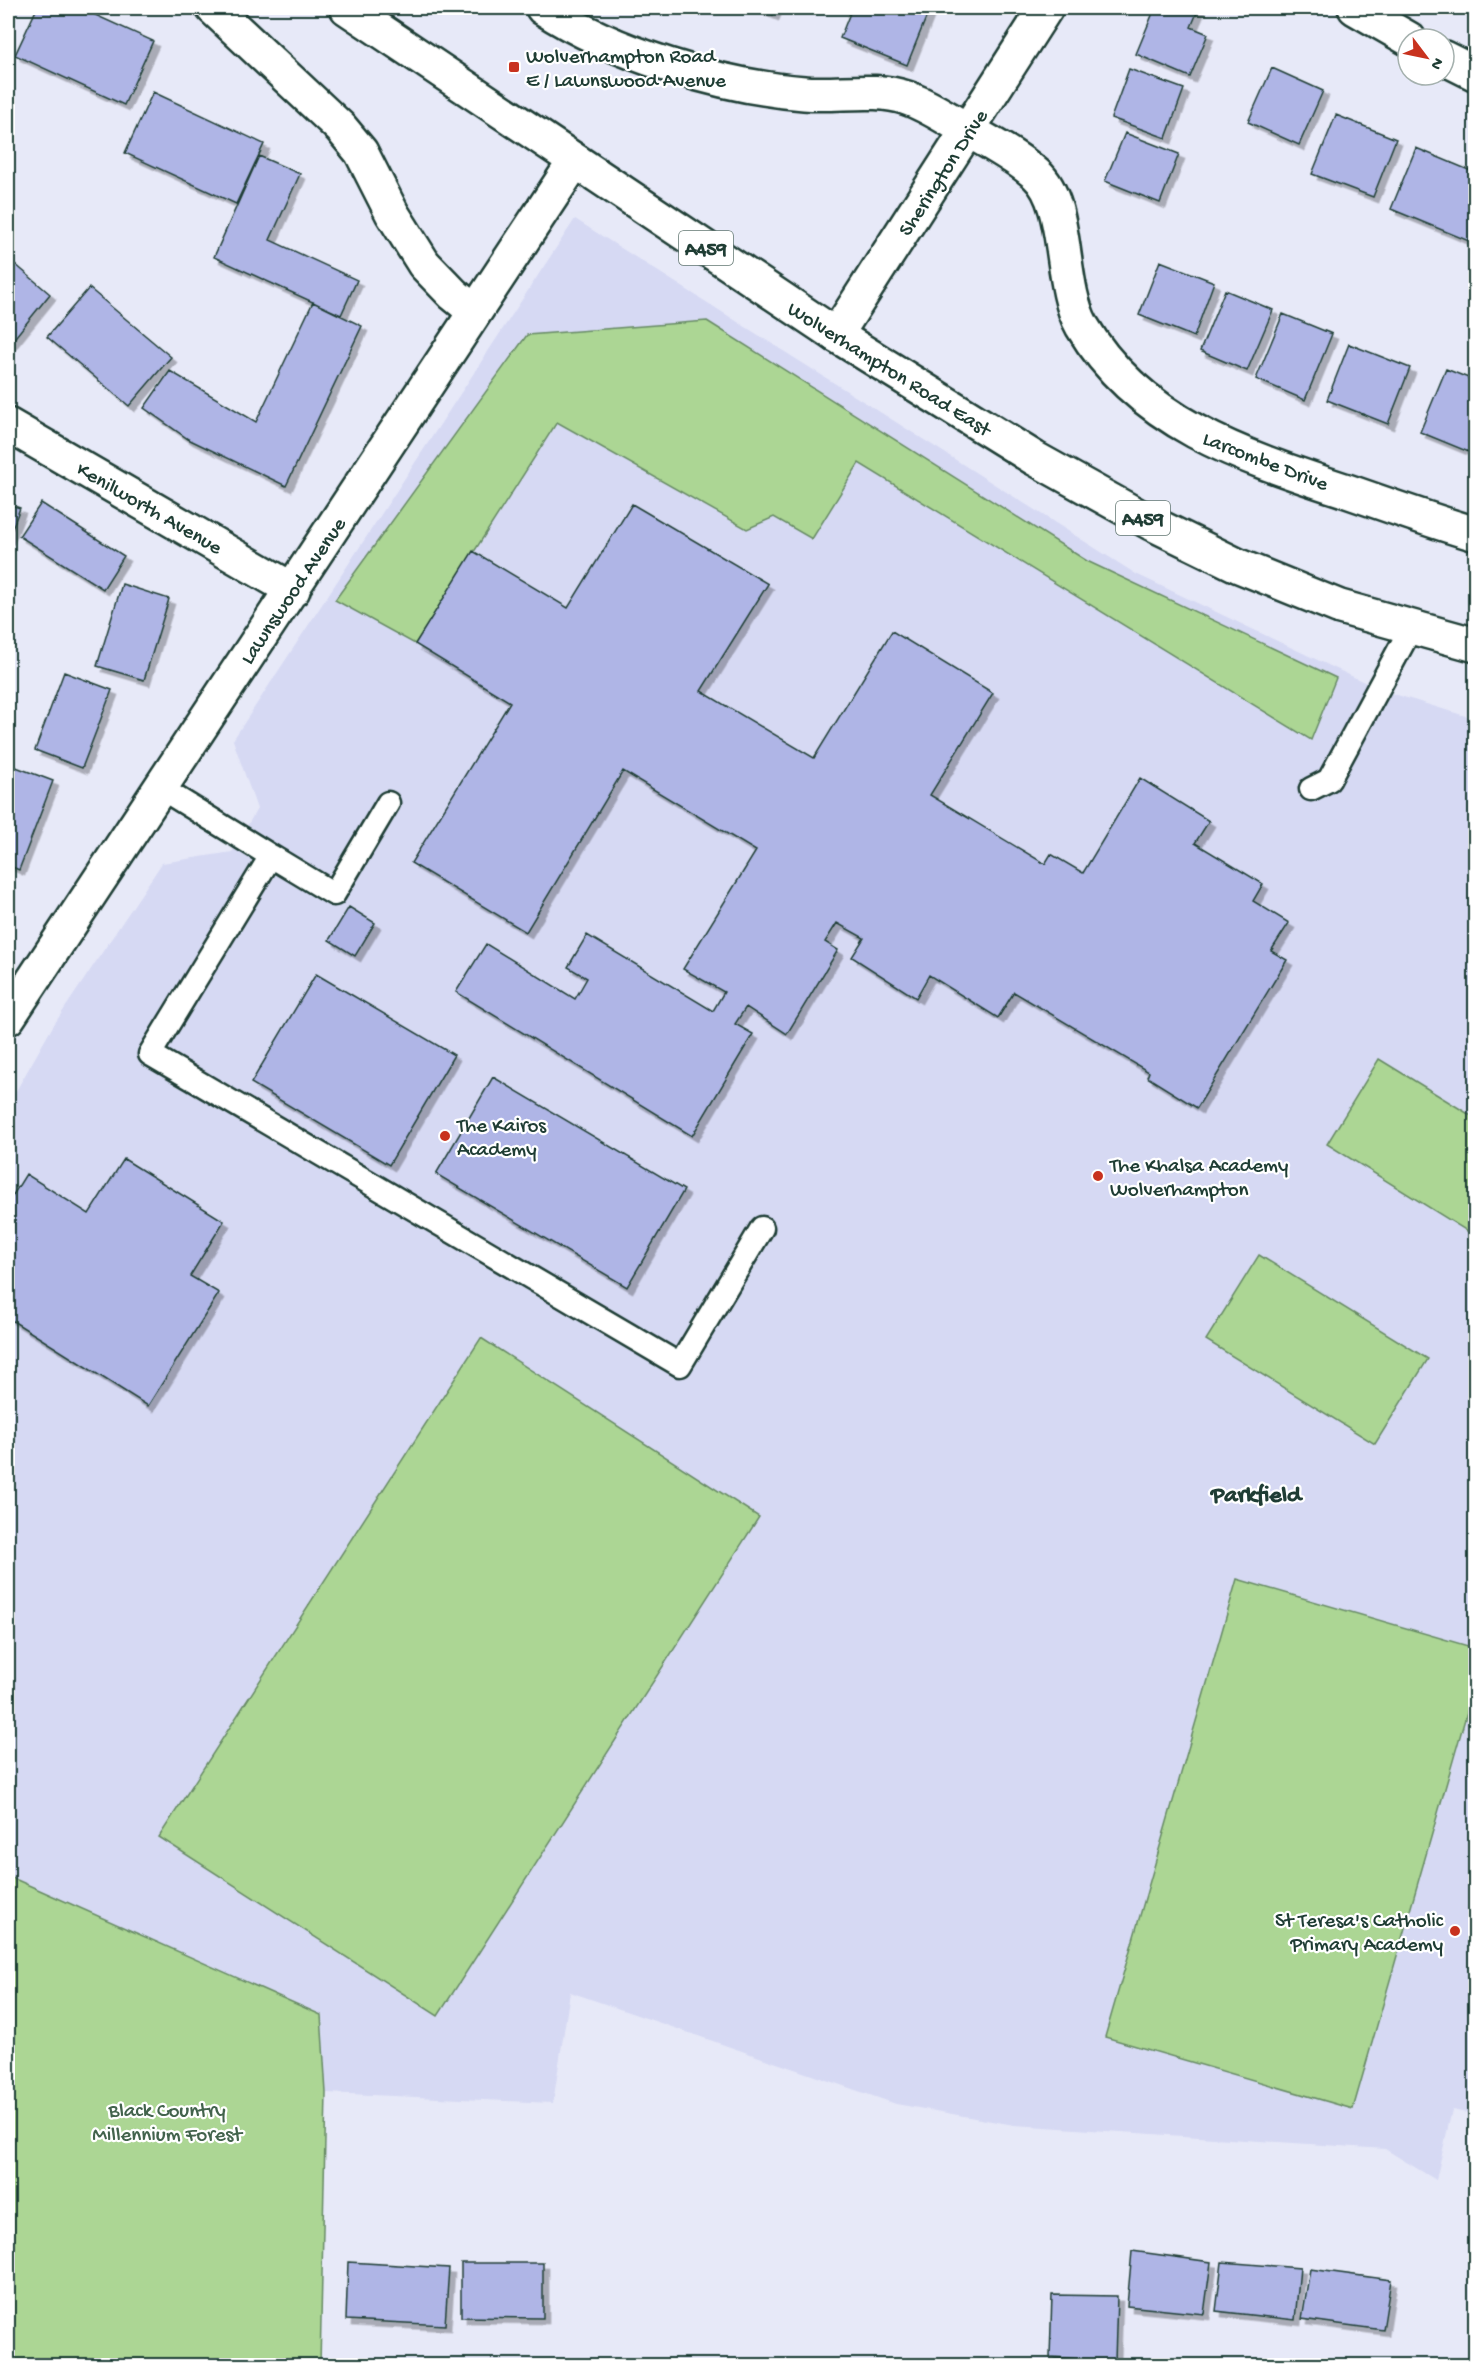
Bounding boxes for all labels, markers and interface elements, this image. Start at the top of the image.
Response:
north arrow [1396,27,1456,87]
place label: Wolverhampton Road E / Lawnswood Avenue [526,46,727,95]
text: N [1425,54,1447,73]
marker: Wolverhampton Road E / Lawnswood Avenue [507,60,521,74]
street label: Sherington Drive [895,105,996,242]
road number: A459 [679,231,733,265]
street label: Wolverhampton Road East [782,298,997,445]
street label: Larcombe Drive [1198,428,1332,499]
street label: Kenilworth Avenue [71,458,227,562]
road number: A459 [1116,501,1170,535]
street label: Lawnswood Avenue [236,513,354,670]
place label: The Kairos Academy [456,1115,547,1164]
marker: The Kairos Academy [438,1129,452,1143]
place label: The Khalsa Academy Wolverhampton [1109,1155,1288,1204]
marker: The Khalsa Academy Wolverhampton [1091,1169,1105,1183]
district label: Parkfield [1209,1482,1304,1511]
place label: St Teresa's Catholic Primary Academy [1275,1910,1444,1959]
marker: St Teresa's Catholic Primary Academy [1448,1924,1462,1938]
park label: Black Country Millennium Forest [92,2100,244,2149]

